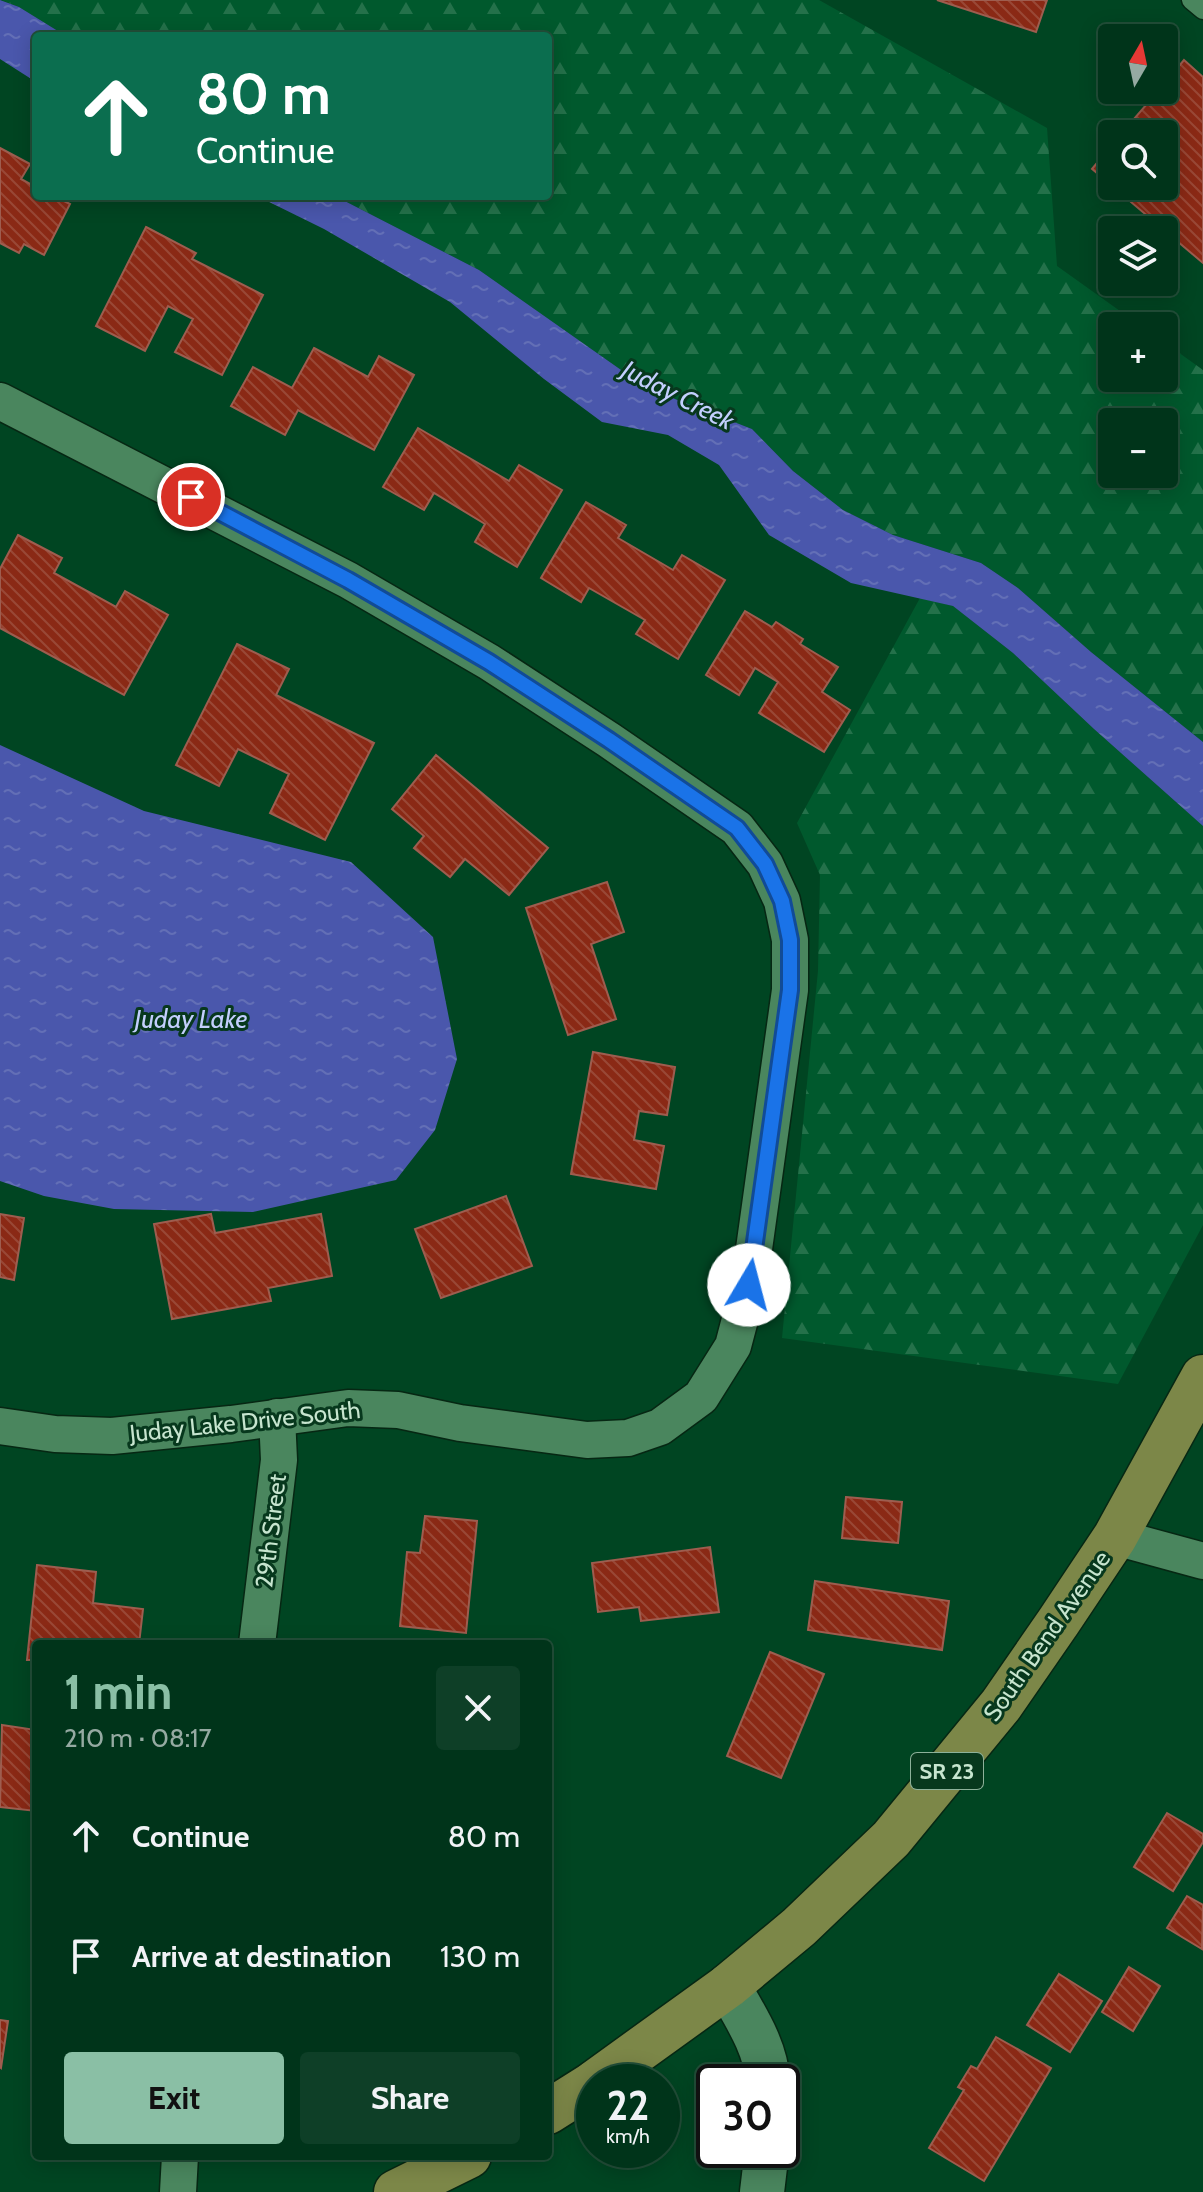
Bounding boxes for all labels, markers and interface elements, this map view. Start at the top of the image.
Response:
north arrow [1098,24,1178,104]
map controls [1098,24,1178,488]
text: 80 m [196,60,331,128]
icon: ahead [64,64,168,168]
button: search [1098,120,1178,200]
text: Continue [196,128,335,172]
button: layers [1098,216,1178,296]
button: + [1098,312,1178,392]
water label: Juday Creek [615,352,740,437]
button: − [1098,408,1178,488]
pin [157,463,225,531]
icon: arrive [169,475,213,519]
water label: Juday Lake [133,1003,248,1035]
position arrow [707,1243,791,1327]
street label: Juday Lake Drive South [127,1395,362,1448]
street label: 29th Street [249,1472,292,1589]
street label: South Bend Avenue [977,1545,1116,1726]
text: 1 min [64,1663,172,1721]
button: close [436,1666,520,1750]
text: 210 m · 08:17 [64,1722,212,1754]
road number: SR 23 [911,1753,983,1789]
icon: ahead [64,1814,108,1858]
text: Continue [132,1818,249,1855]
text: 80 m [448,1818,520,1855]
icon: arrive [64,1934,108,1978]
text: Arrive at destination [132,1938,392,1975]
text: 130 m [440,1938,520,1975]
button: Exit [64,2052,284,2144]
button: Share [300,2052,520,2144]
speed limit sign: 30 [696,2064,800,2168]
text: 22 [607,2081,649,2130]
text: km/h [606,2124,650,2148]

